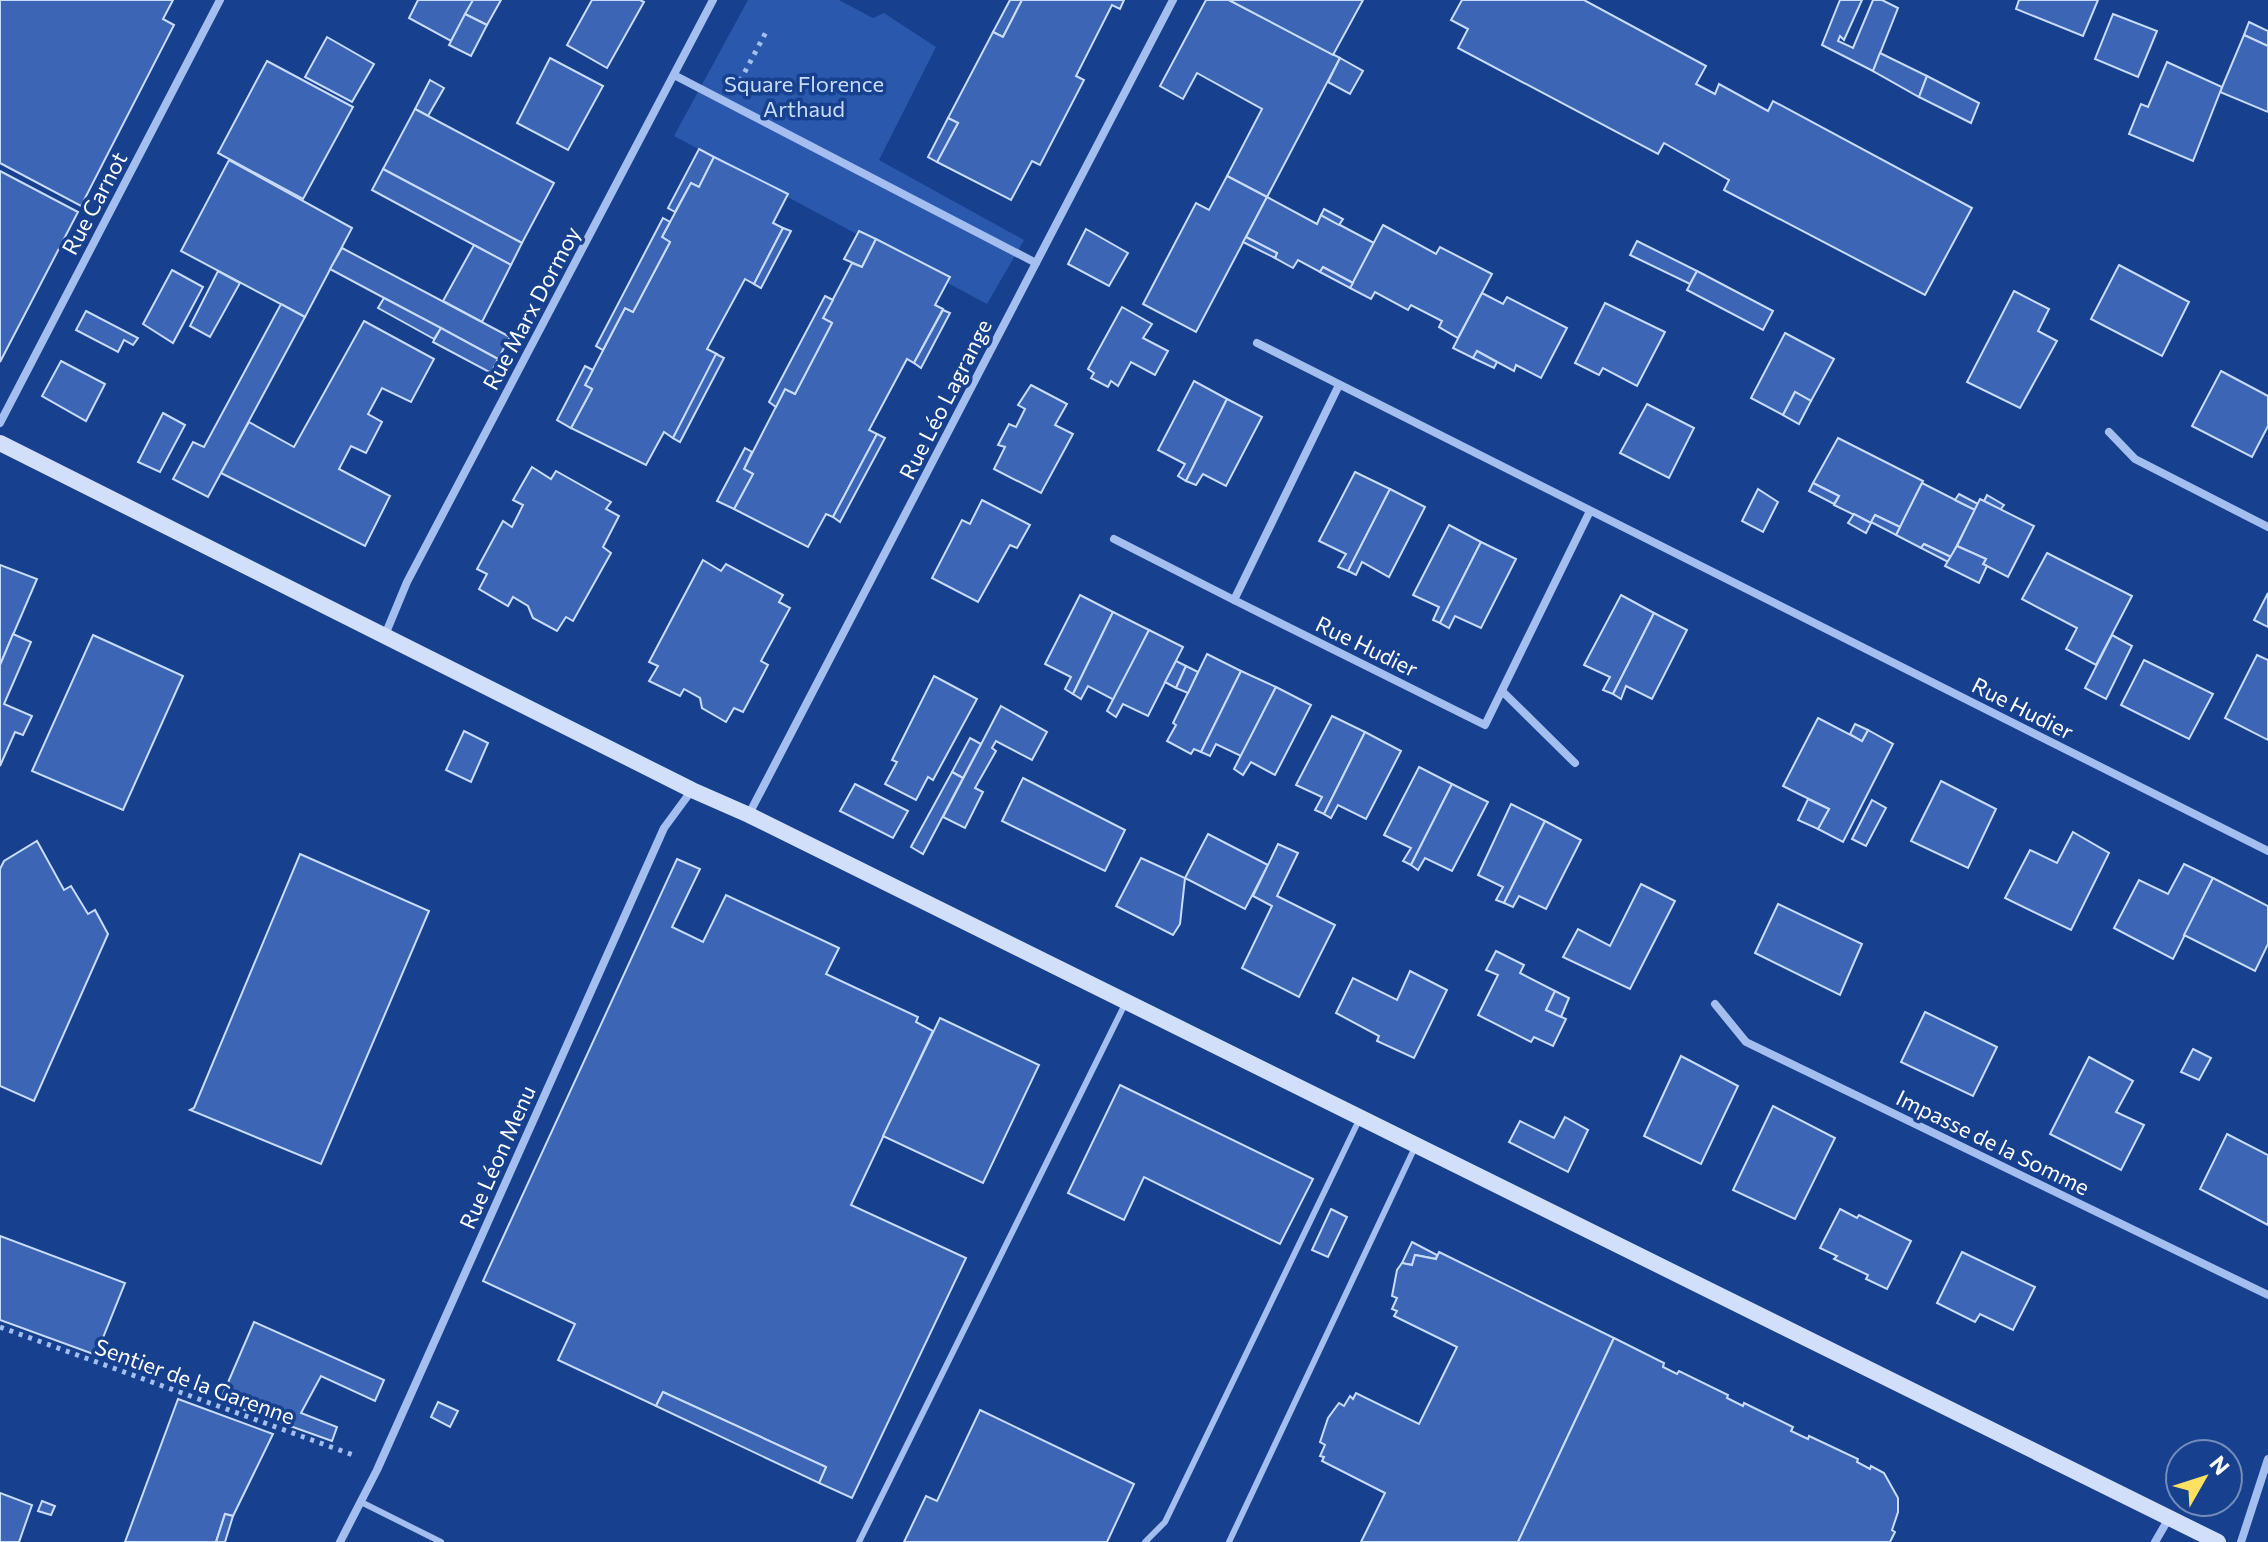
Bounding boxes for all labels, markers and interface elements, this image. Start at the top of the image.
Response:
park label: Square Florence Arthaud [724,70,884,122]
street label: Rue Carnot [56,147,132,259]
street label: Rue Marx Dormoy [477,222,585,394]
street label: Rue Léo Lagrange [893,314,997,484]
street label: Rue Hudier [1312,610,1423,682]
street label: Rue Hudier [1968,671,2078,745]
street label: Rue Léon Menu [453,1081,541,1233]
street label: Impasse de la Somme [1892,1083,2094,1201]
street label: Sentier de la Garenne [91,1332,299,1430]
north arrow [2164,1438,2244,1518]
text: N [2204,1450,2236,1480]

